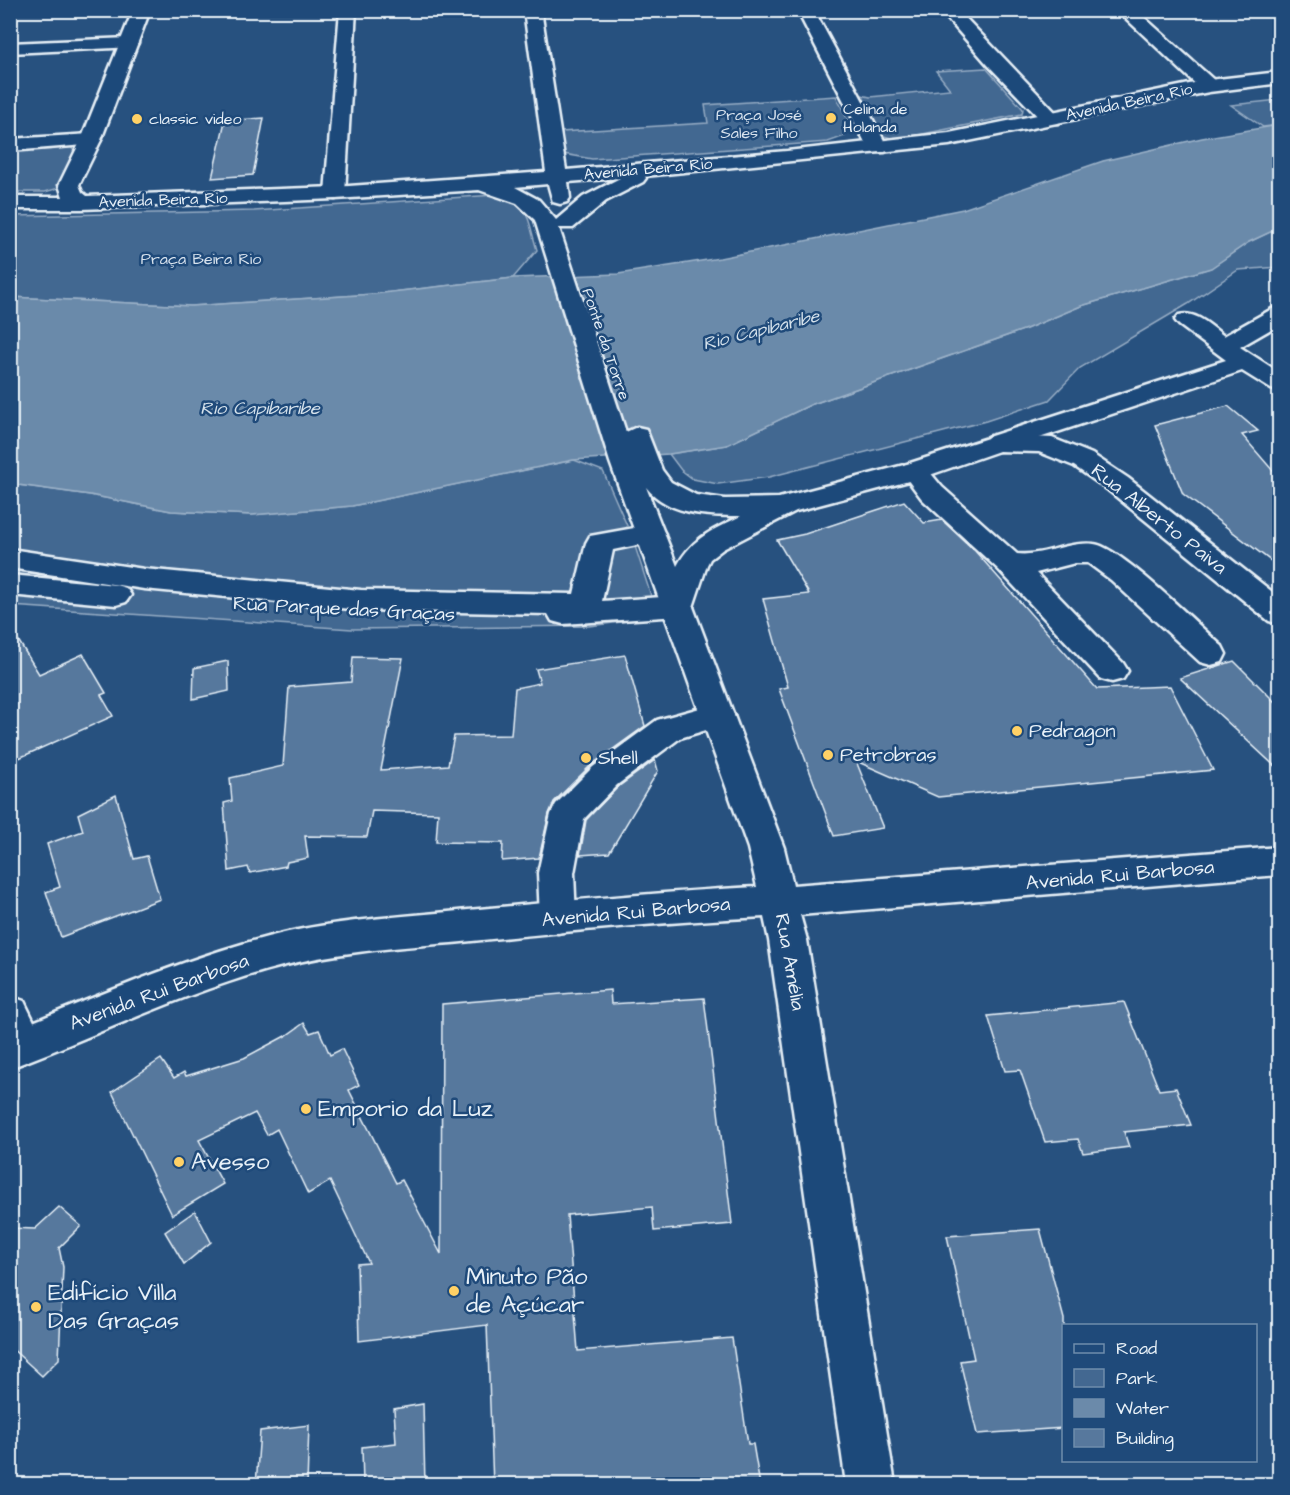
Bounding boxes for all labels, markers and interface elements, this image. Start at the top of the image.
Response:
street label: Avenida Beira Rio [1064,78,1194,126]
place label: Celina de Holanda [843,98,908,138]
park label: Praça José Sales Filho [716,104,802,144]
place label: classic video [149,108,241,130]
marker: Celina de Holanda [824,111,838,125]
marker: classic video [130,112,144,126]
street label: Avenida Beira Rio [583,152,713,186]
street label: Avenida Beira Rio [98,187,228,213]
park label: Praça Beira Rio [141,248,261,270]
street label: Ponte da Torre [577,285,636,403]
water label: Rio Capibaribe [700,303,823,357]
water label: Rio Capibaribe [200,396,321,421]
street label: Rua Alberto Paiva [1085,457,1233,581]
street label: Rua Parque das Graças [232,589,456,629]
place label: Pedragon [1029,717,1116,746]
marker: Pedragon [1010,724,1024,738]
place label: Petrobras [840,741,936,769]
place label: Shell [598,744,638,772]
marker: Petrobras [821,748,835,762]
marker: Shell [579,751,593,765]
street label: Avenida Rui Barbosa [1025,853,1215,897]
street label: Avenida Rui Barbosa [541,890,731,934]
street label: Rua Amélia [768,911,812,1013]
street label: Avenida Rui Barbosa [65,947,253,1037]
place label: Emporio da Luz [318,1092,493,1126]
marker: Emporio da Luz [299,1102,313,1116]
place label: Avesso [191,1145,270,1179]
marker: Avesso [172,1155,186,1169]
place label: Minuto Pão de Açúcar [466,1260,588,1322]
place label: Edifício Villa Das Graças [48,1276,179,1338]
marker: Minuto Pão de Açúcar [447,1284,461,1298]
marker: Edifício Villa Das Graças [29,1300,43,1314]
legend [1062,1324,1257,1462]
text: Road [1116,1336,1157,1361]
text: Park [1116,1366,1158,1391]
text: Water [1116,1396,1169,1421]
text: Building [1116,1426,1174,1452]

